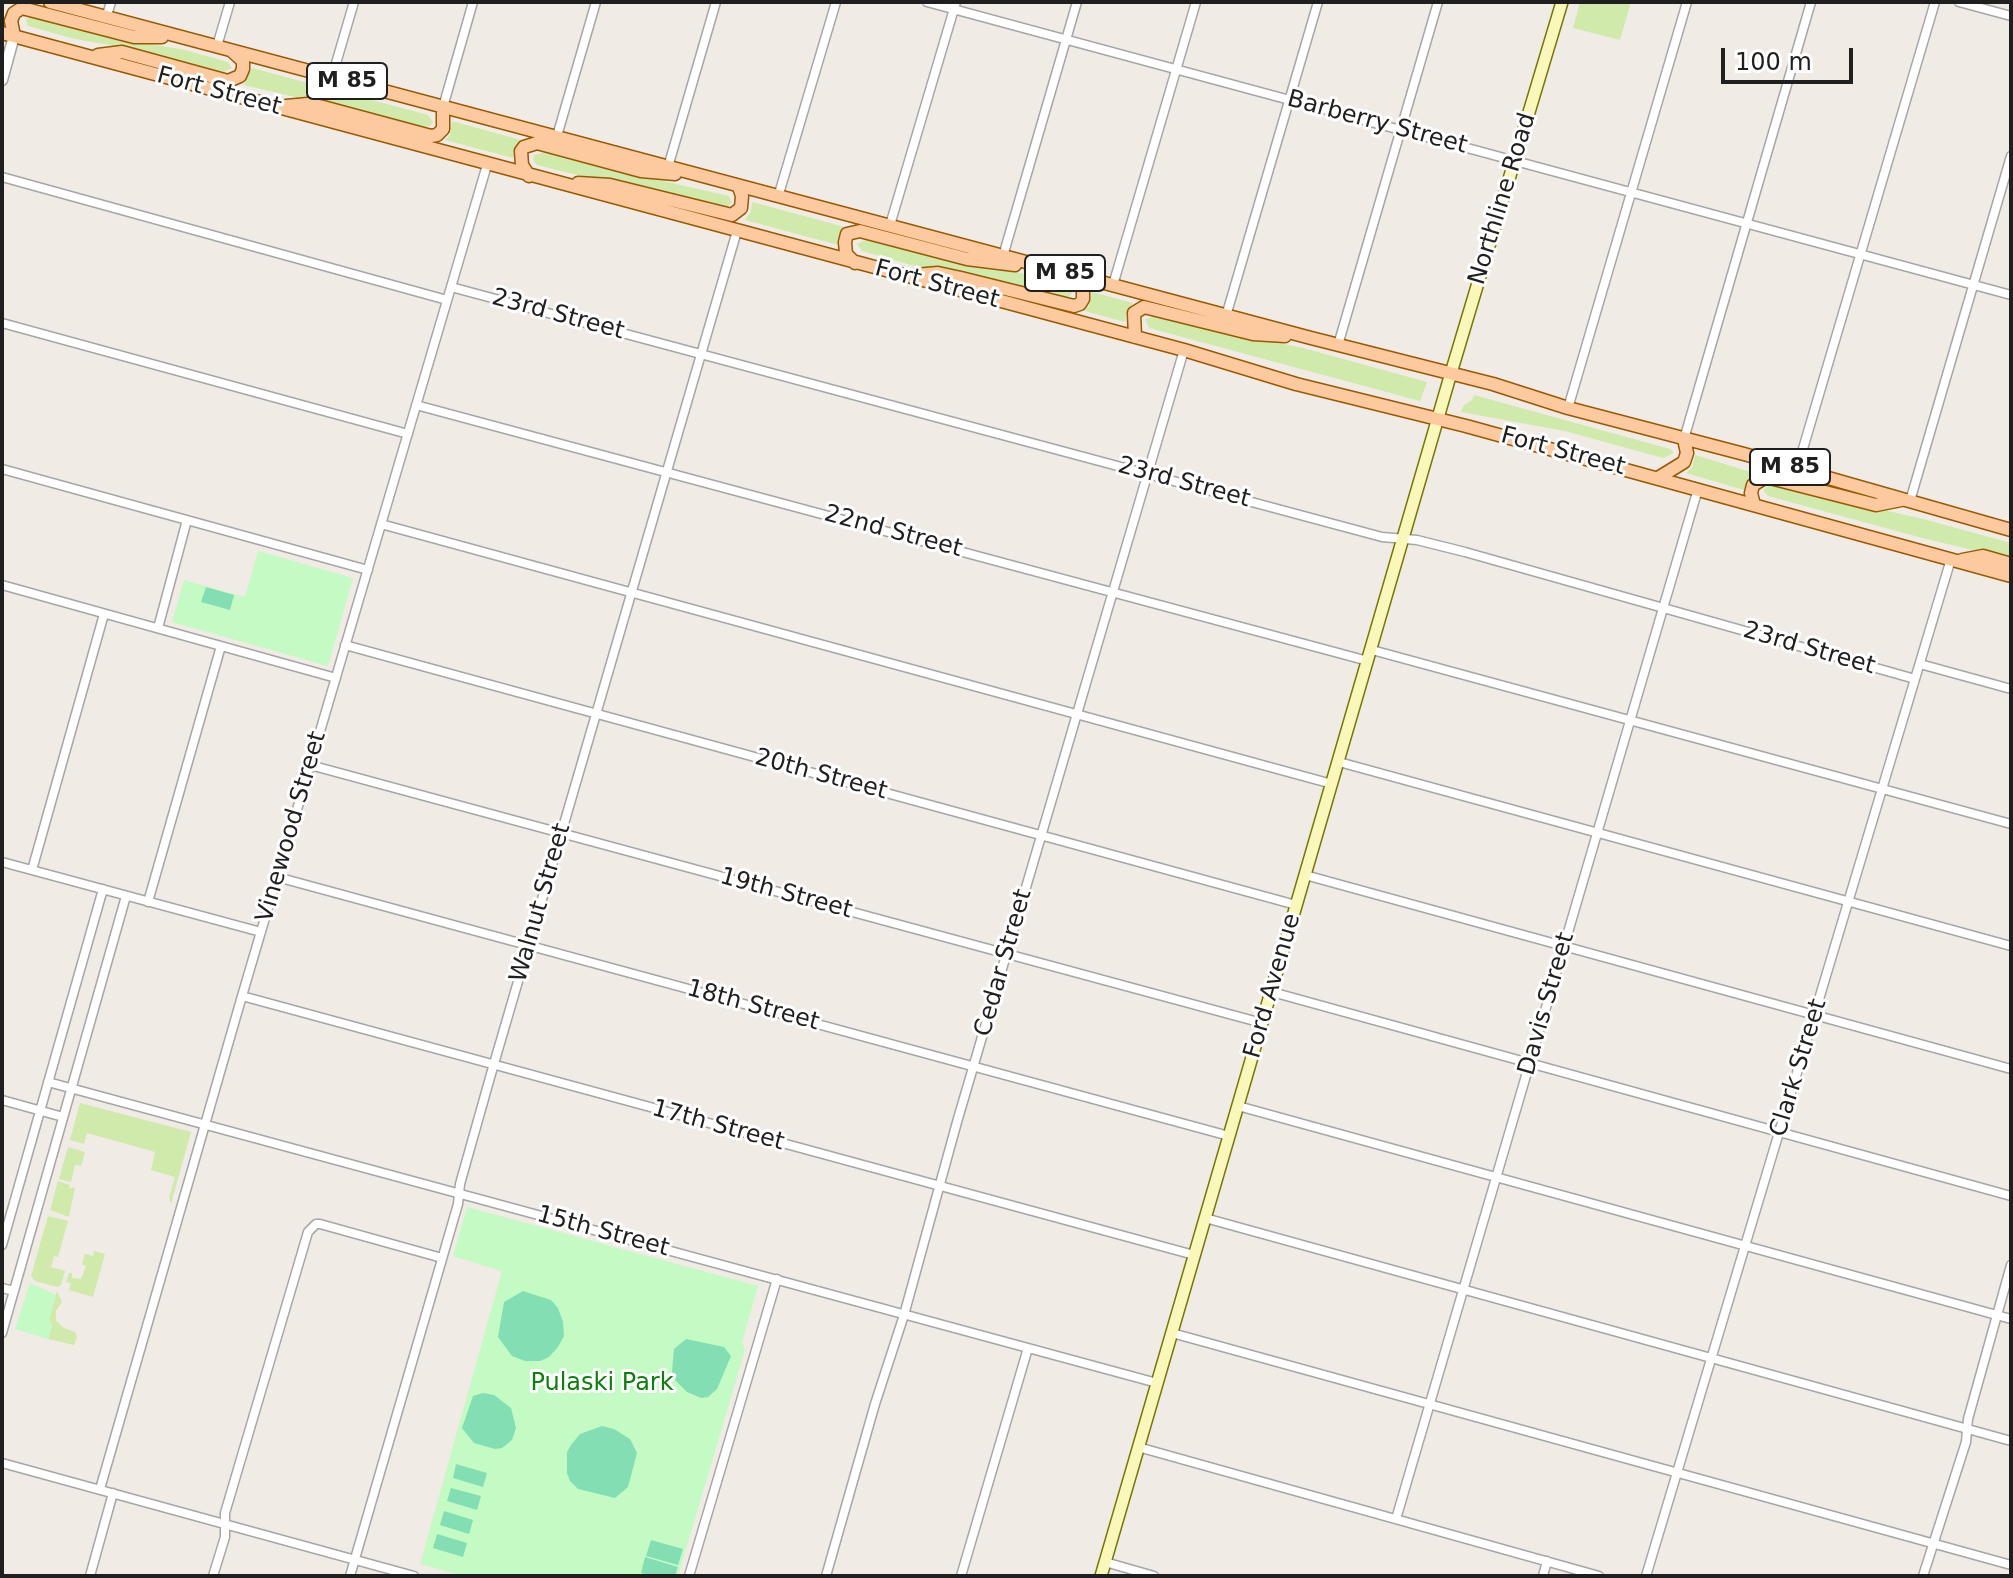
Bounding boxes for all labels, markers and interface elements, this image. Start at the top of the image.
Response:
scale bar [1725,32,1857,82]
text: 100 m [1735,48,1812,76]
street label: Fort Street [154,62,284,122]
road number: M 85 [307,63,387,99]
street label: Barberry Street [1284,85,1470,161]
street label: Northline Road [1463,110,1543,288]
street label: Fort Street [872,255,1002,315]
road number: M 85 [1025,255,1105,291]
street label: 23rd Street [489,284,627,346]
street label: Fort Street [1498,422,1628,482]
road number: M 85 [1750,449,1830,485]
street label: 23rd Street [1115,452,1253,514]
street label: 22nd Street [821,500,965,564]
street label: 23rd Street [1740,616,1878,682]
street label: Vinewood Street [251,728,333,926]
street label: 20th Street [752,744,890,806]
street label: Walnut Street [505,820,577,986]
street label: 19th Street [717,863,855,925]
street label: Cedar Street [969,886,1039,1040]
street label: Ford Avenue [1239,910,1307,1062]
street label: Davis Street [1513,929,1581,1079]
street label: 18th Street [684,975,822,1037]
street label: Clark Street [1764,996,1834,1140]
street label: 17th Street [649,1095,787,1157]
street label: 15th Street [534,1201,672,1263]
park label: Pulaski Park [530,1370,674,1398]

